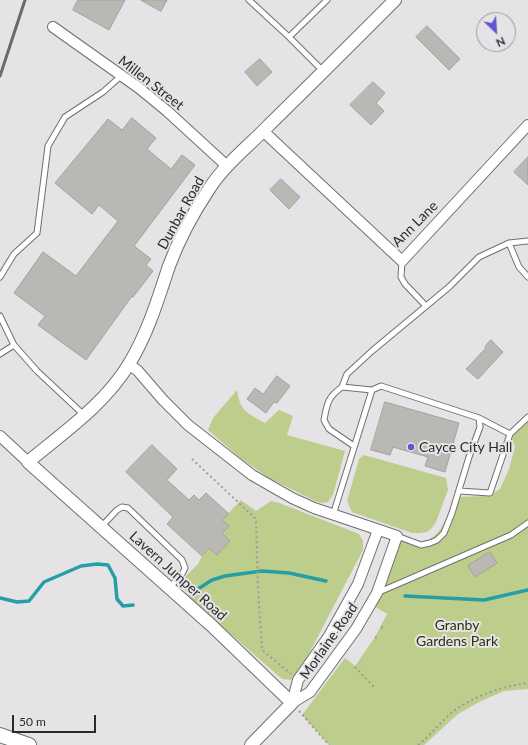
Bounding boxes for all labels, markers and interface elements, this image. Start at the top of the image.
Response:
north arrow [476,12,516,52]
text: N [494,35,507,50]
street label: Millen Street [115,52,187,114]
street label: Dunbar Road [154,174,208,252]
street label: Ann Lane [389,198,441,250]
place label: Cayce City Hall [419,439,512,455]
marker: Cayce City Hall [406,442,416,452]
street label: Lavern Jumper Road [126,528,230,624]
street label: Morlaine Road [297,600,361,682]
park label: Granby Gardens Park [416,617,498,650]
scale bar [14,707,98,733]
text: 50 m [19,714,46,729]

